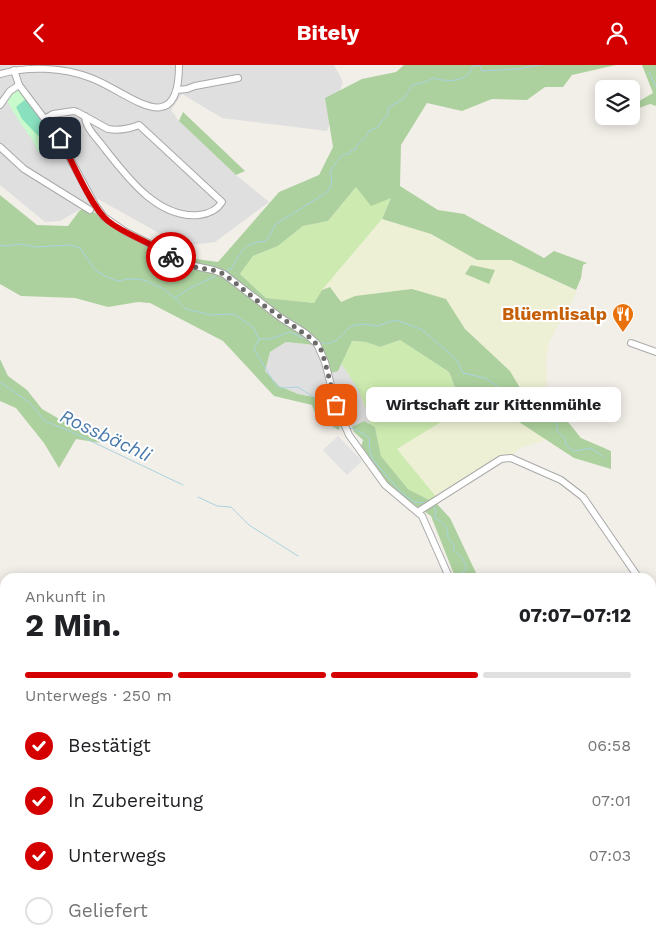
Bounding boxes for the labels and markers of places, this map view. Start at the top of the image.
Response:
pin [39,117,81,159]
restaurant icon: Blüemlisalp [611,302,635,333]
place label: Blüemlisalp [502,303,607,324]
pin [315,384,357,426]
callout: Wirtschaft zur Kittenmühle [366,387,621,423]

